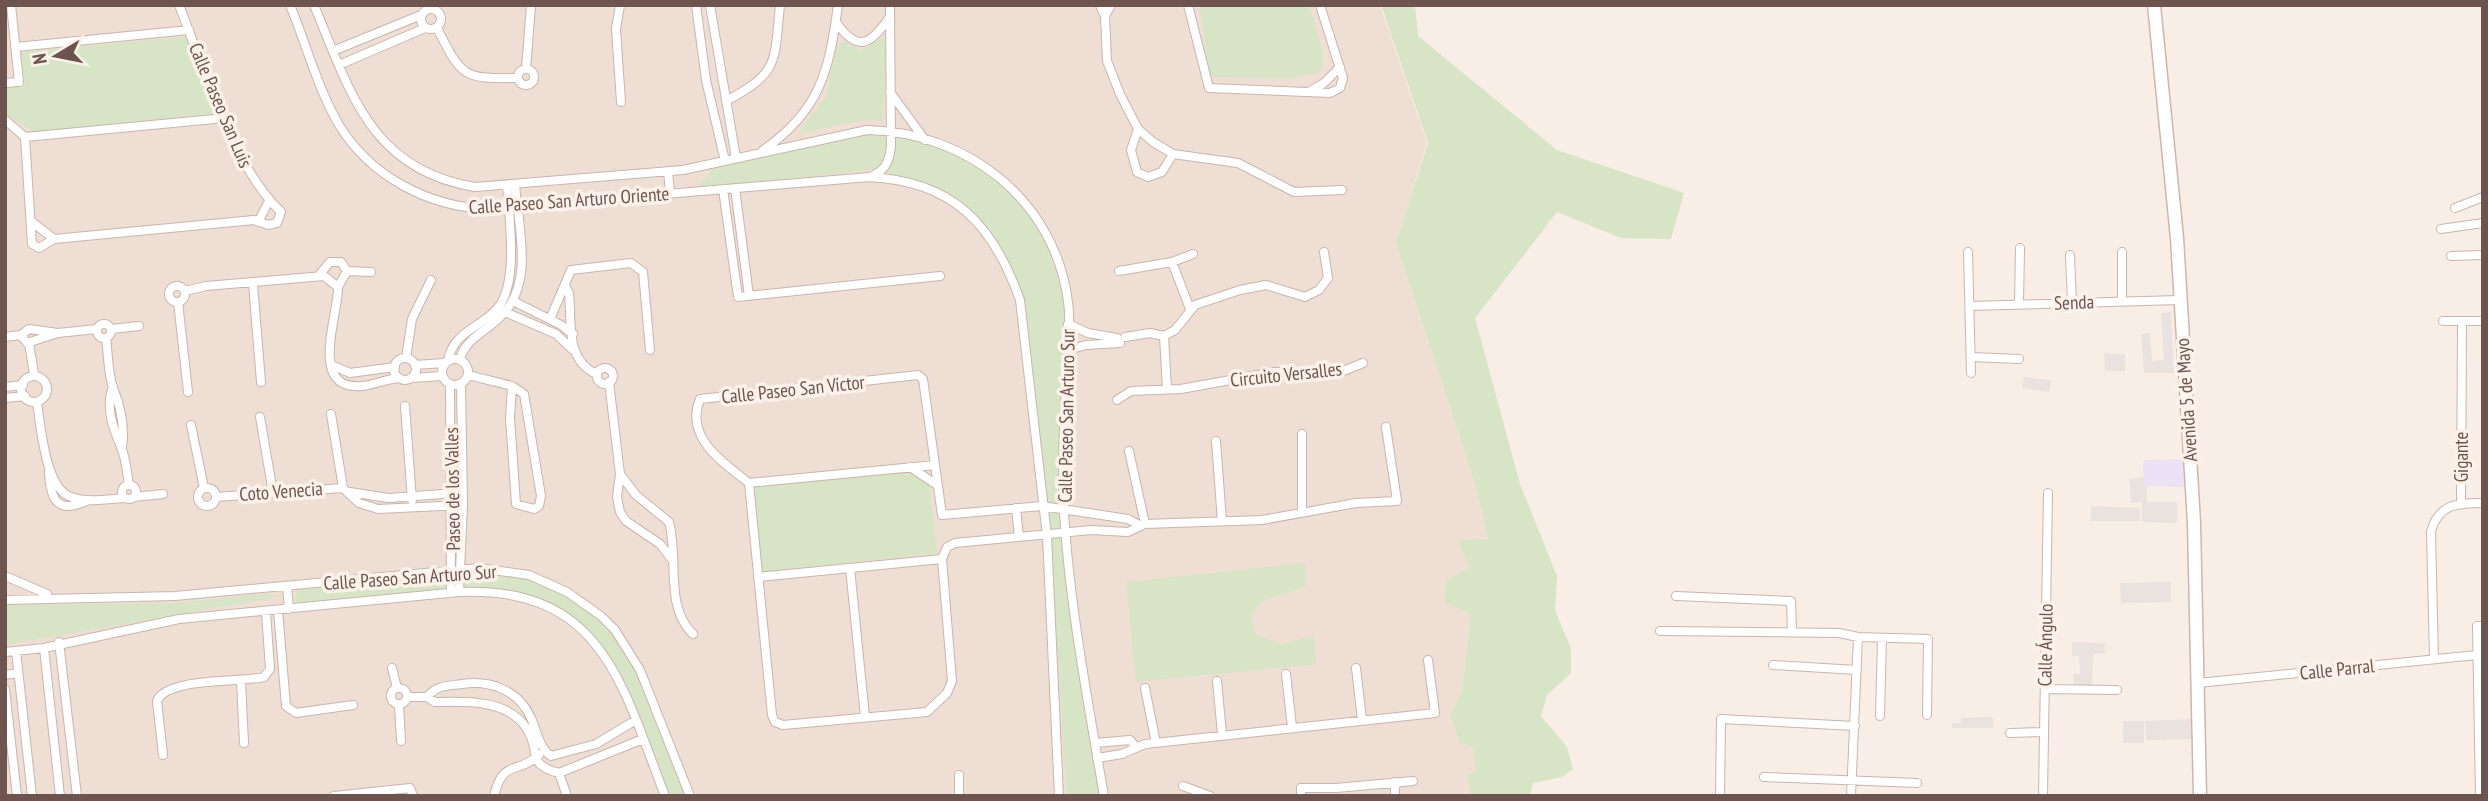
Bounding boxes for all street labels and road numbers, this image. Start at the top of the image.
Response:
street label: Calle Paseo San Luis [184,39,258,171]
street label: Calle Paseo San Arturo Oriente [468,181,670,219]
street label: Senda [2054,289,2094,315]
street label: Calle Paseo San Arturo Sur [1052,328,1080,503]
street label: Avenida 5 de Mayo [2170,337,2202,463]
street label: Circuito Versalles [1229,356,1343,392]
street label: Calle Paseo San Víctor [720,369,867,408]
street label: Paseo de los Valles [439,427,465,551]
street label: Gigante [2449,432,2473,482]
street label: Coto Venecia [239,476,323,506]
street label: Calle Paseo San Arturo Sur [323,559,498,595]
street label: Calle Ángulo [2032,603,2058,687]
street label: Calle Parral [2299,653,2376,685]

